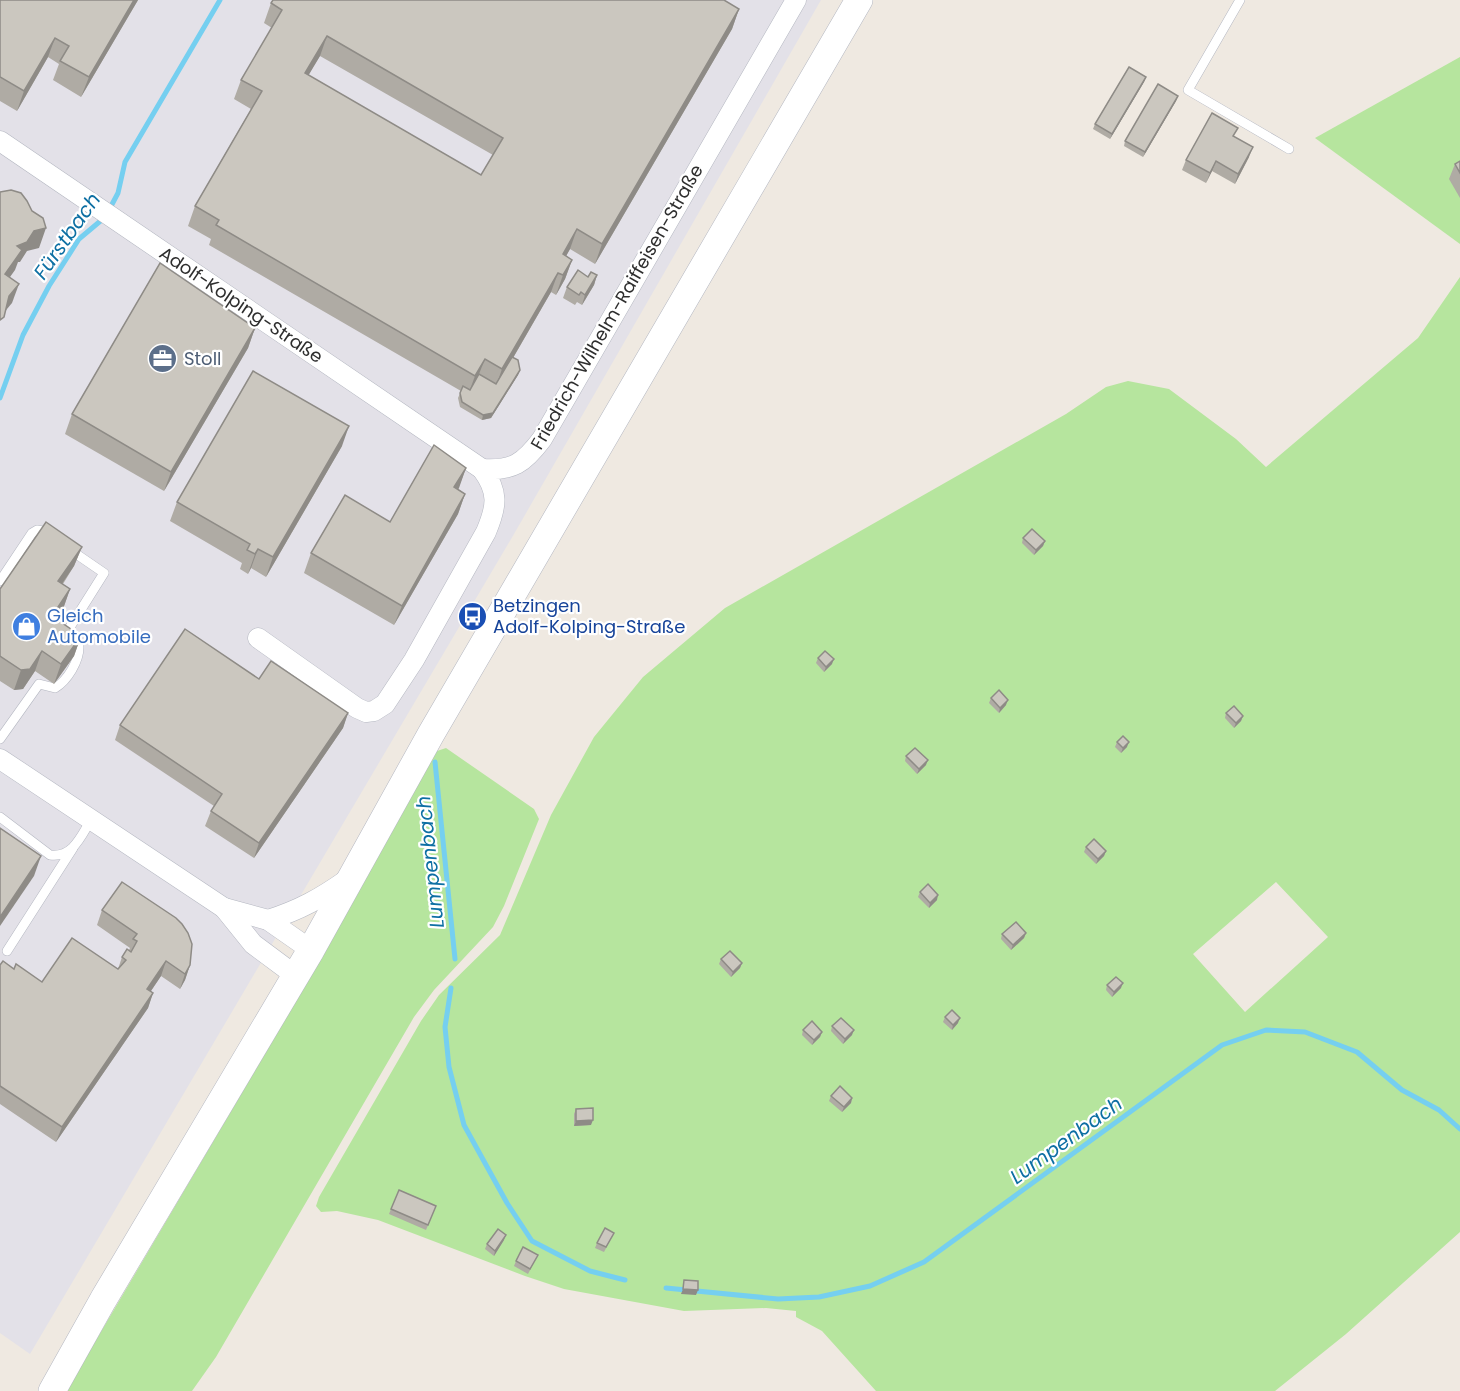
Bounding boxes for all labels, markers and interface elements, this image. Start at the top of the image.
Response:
street label: Friedrich-Wilhelm-Raiffeisen-Straße [524,160,709,454]
water label: Fürstbach [27,187,107,285]
street label: Adolf-Kolping-Straße [155,240,328,369]
office icon: Stoll [147,343,179,375]
place label: Stoll [184,346,222,371]
place label: Betzingen Adolf-Kolping-Straße [493,593,685,639]
bus stop icon: Betzingen Adolf-Kolping-Straße [456,600,488,632]
place label: Gleich Automobile [47,603,151,649]
shop icon: Gleich Automobile [10,610,42,642]
water label: Lumpenbach [409,795,451,929]
water label: Lumpenbach [1004,1090,1128,1190]

